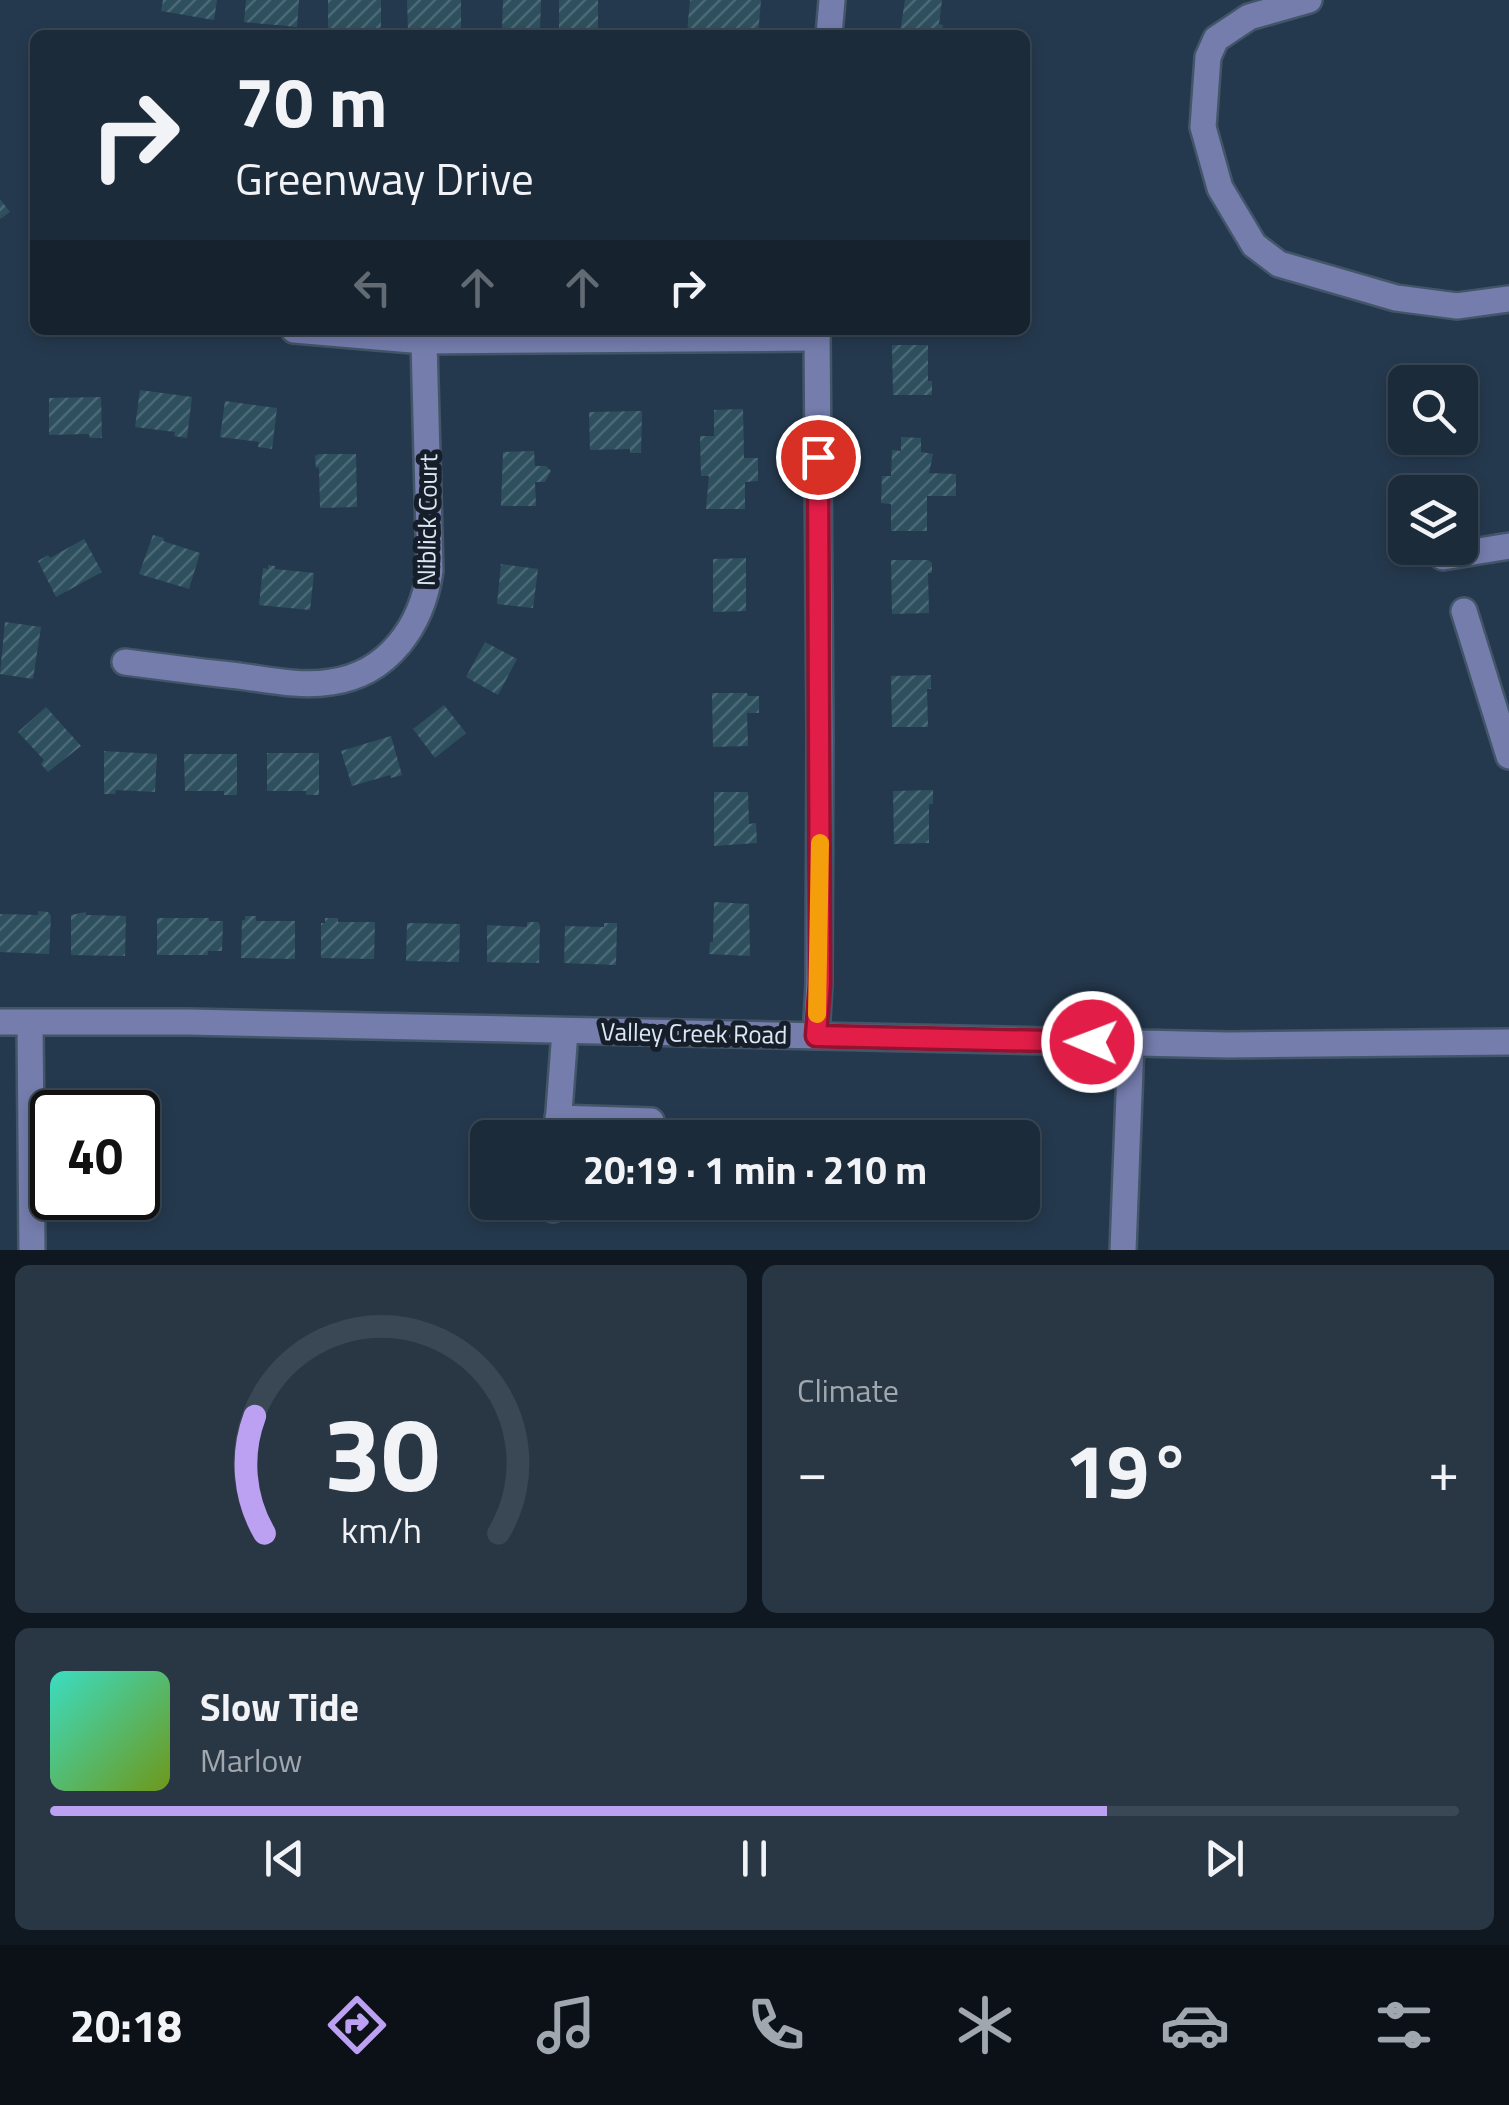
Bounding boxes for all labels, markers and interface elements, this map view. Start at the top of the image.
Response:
text: 70 m [235,48,388,154]
icon: right [70,70,200,200]
text: Greenway Drive [235,144,534,212]
icon: left [345,260,400,315]
icon: ahead [450,260,505,315]
icon: ahead [555,260,610,315]
icon: right [660,260,715,315]
map controls [1388,365,1478,565]
button: search [1388,365,1478,455]
pin [776,415,861,500]
icon: arrive [791,430,846,485]
street label: Niblick Court [407,453,447,587]
button: layers [1388,475,1478,565]
position arrow [1040,990,1144,1094]
street label: Valley Creek Road [600,1012,788,1054]
speed limit sign: 40 [30,1090,160,1220]
text: 20:19 · 1 min · 210 m [583,1141,927,1199]
text: Climate [797,1366,899,1414]
text: 30 [323,1373,439,1531]
text: 19° [1065,1413,1191,1527]
text: − [797,1429,828,1512]
text: + [1428,1429,1459,1512]
text: km/h [341,1502,421,1557]
text: Slow Tide [200,1678,359,1736]
text: Marlow [200,1736,303,1784]
icon: previous [257,1831,312,1886]
icon: pause [727,1831,782,1886]
icon: next [1197,1831,1252,1886]
icon: directions [322,1990,392,2060]
icon: music [531,1990,601,2060]
icon: phone [741,1990,811,2060]
icon: climate [950,1990,1020,2060]
icon: car [1160,1990,1230,2060]
icon: filters [1369,1990,1439,2060]
text: 20:18 [70,1991,182,2059]

